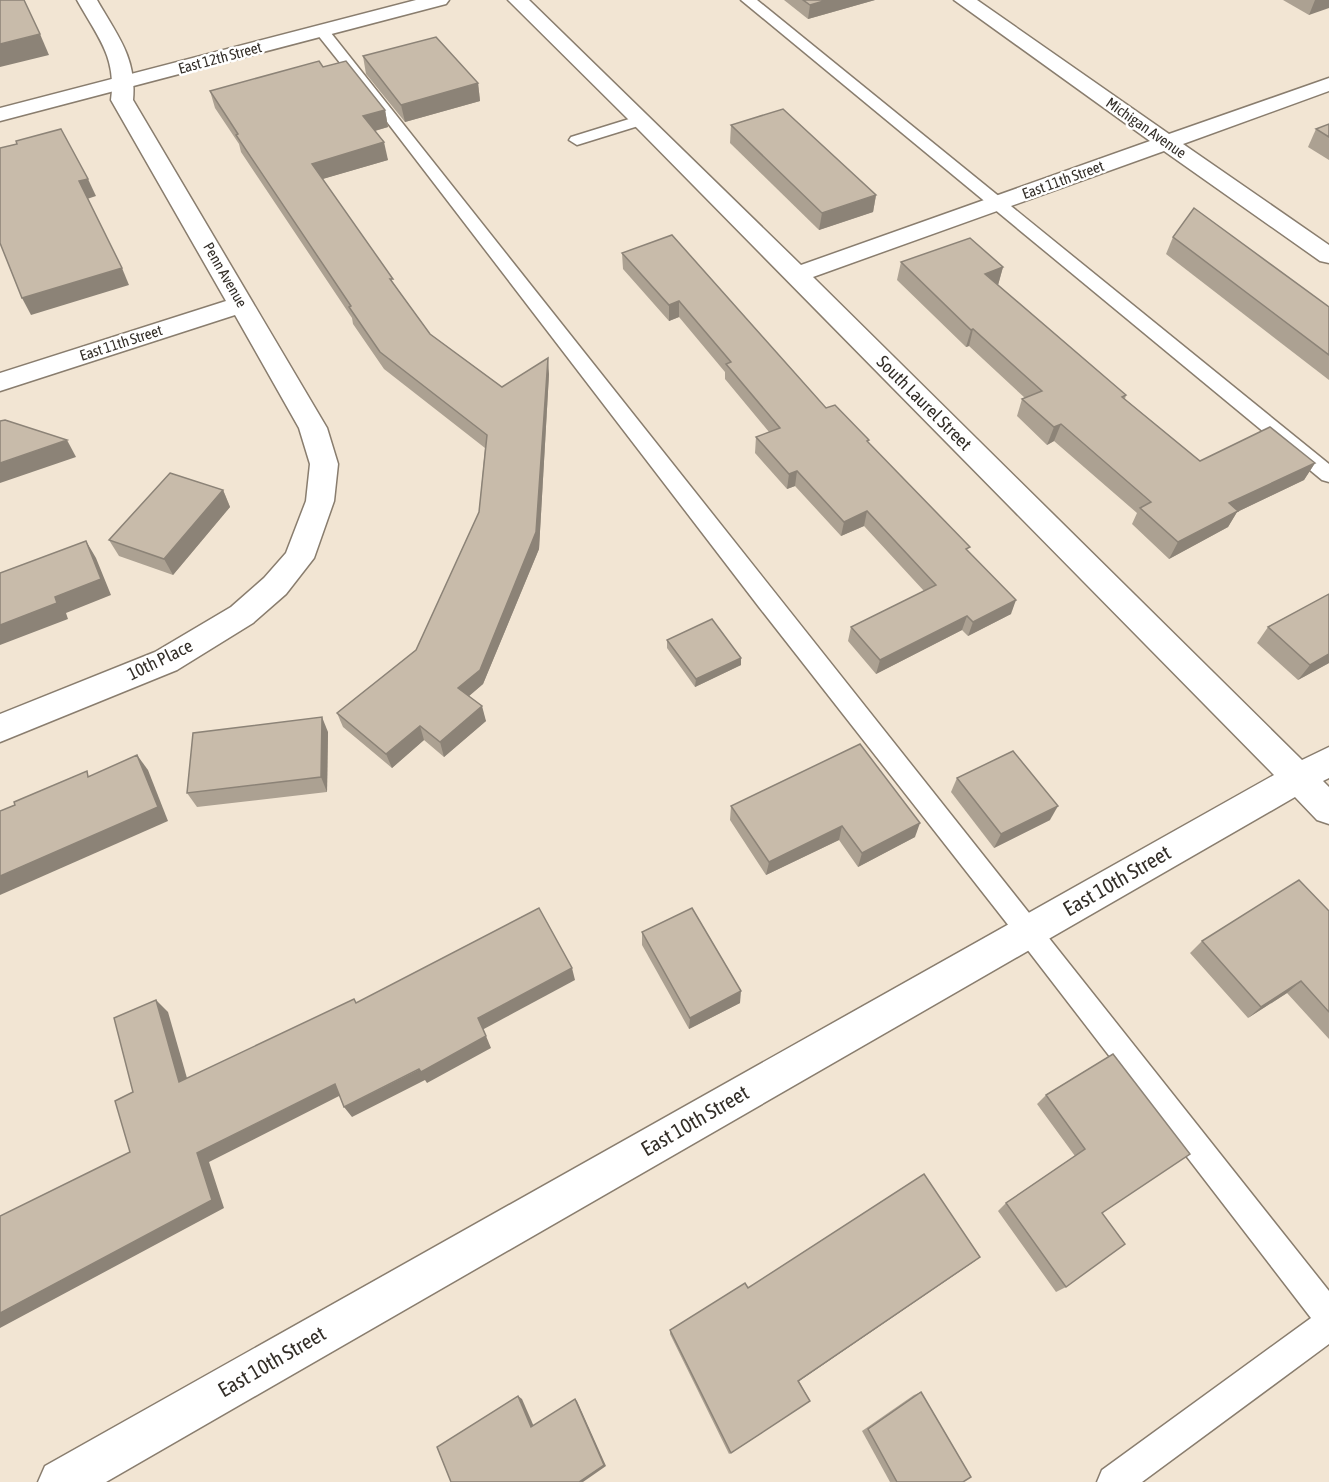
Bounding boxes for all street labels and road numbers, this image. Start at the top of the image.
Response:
street label: East 12th Street [176,38,263,77]
street label: Michigan Avenue [1103,94,1190,162]
street label: East 11th Street [1020,157,1106,202]
street label: Penn Avenue [200,239,251,310]
street label: East 11th Street [77,321,164,364]
street label: South Laurel Street [873,351,976,454]
street label: 10th Place [124,635,196,684]
street label: East 10th Street [1059,840,1174,921]
street label: East 10th Street [637,1080,752,1161]
street label: East 10th Street [214,1321,329,1402]

